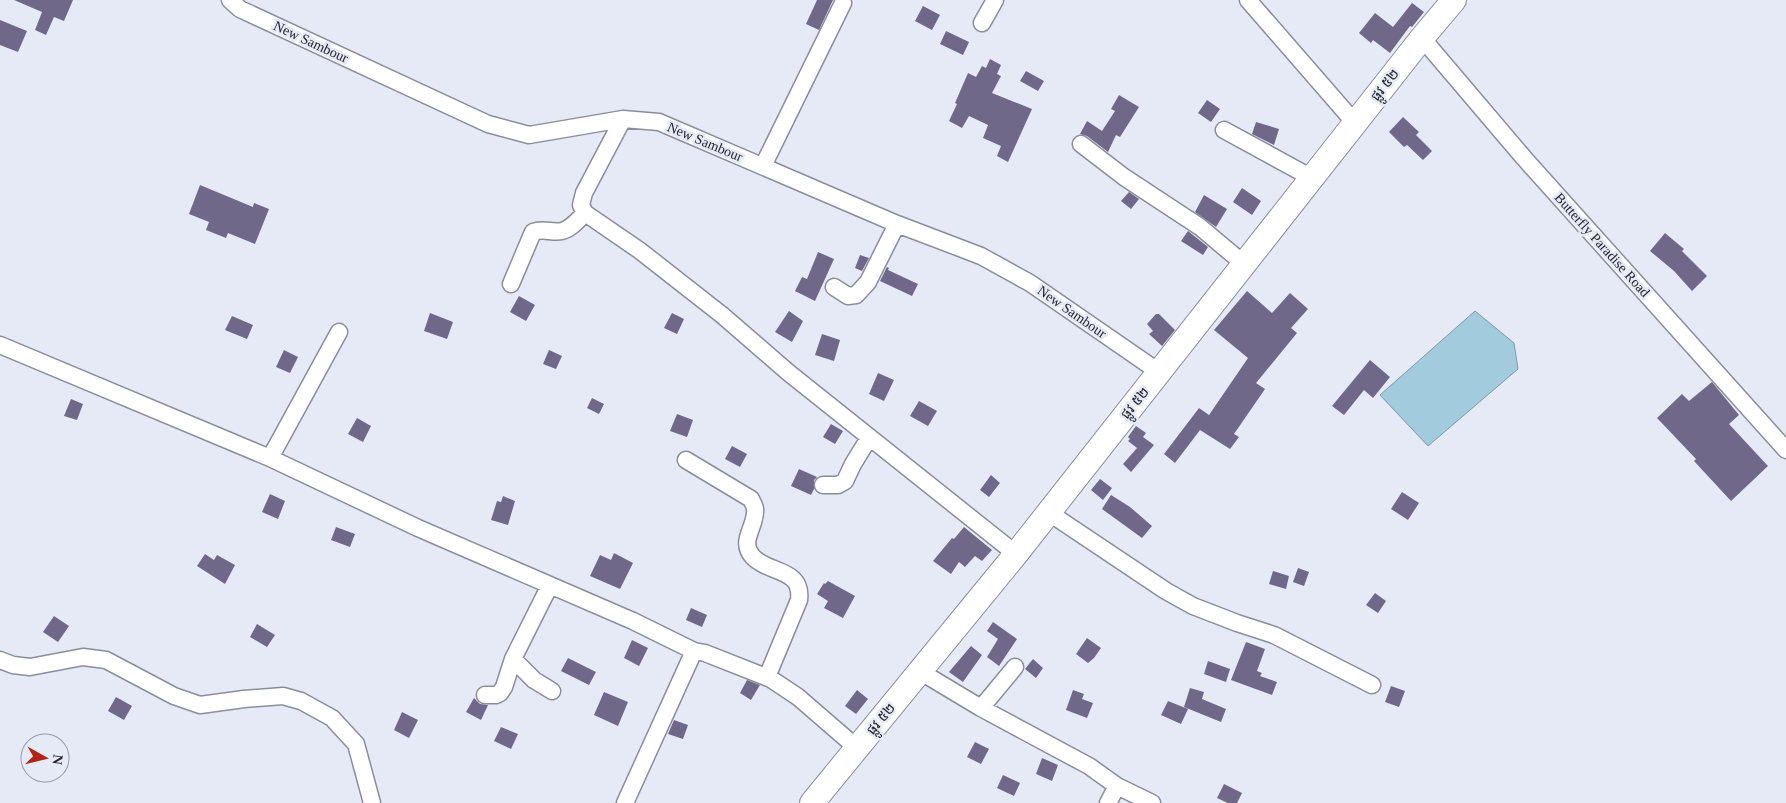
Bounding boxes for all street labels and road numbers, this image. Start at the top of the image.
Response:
street label: New Sambour [271,18,351,66]
street label: ផ្លូវ ៥២ [1368,66,1405,107]
street label: New Sambour [665,119,745,165]
street label: Butterfly Paradise Road [1551,190,1653,300]
street label: New Sambour [1035,283,1110,341]
street label: ផ្លូវ ៥២ [1118,384,1155,424]
street label: ផ្លូវ ៥២ [864,700,902,740]

